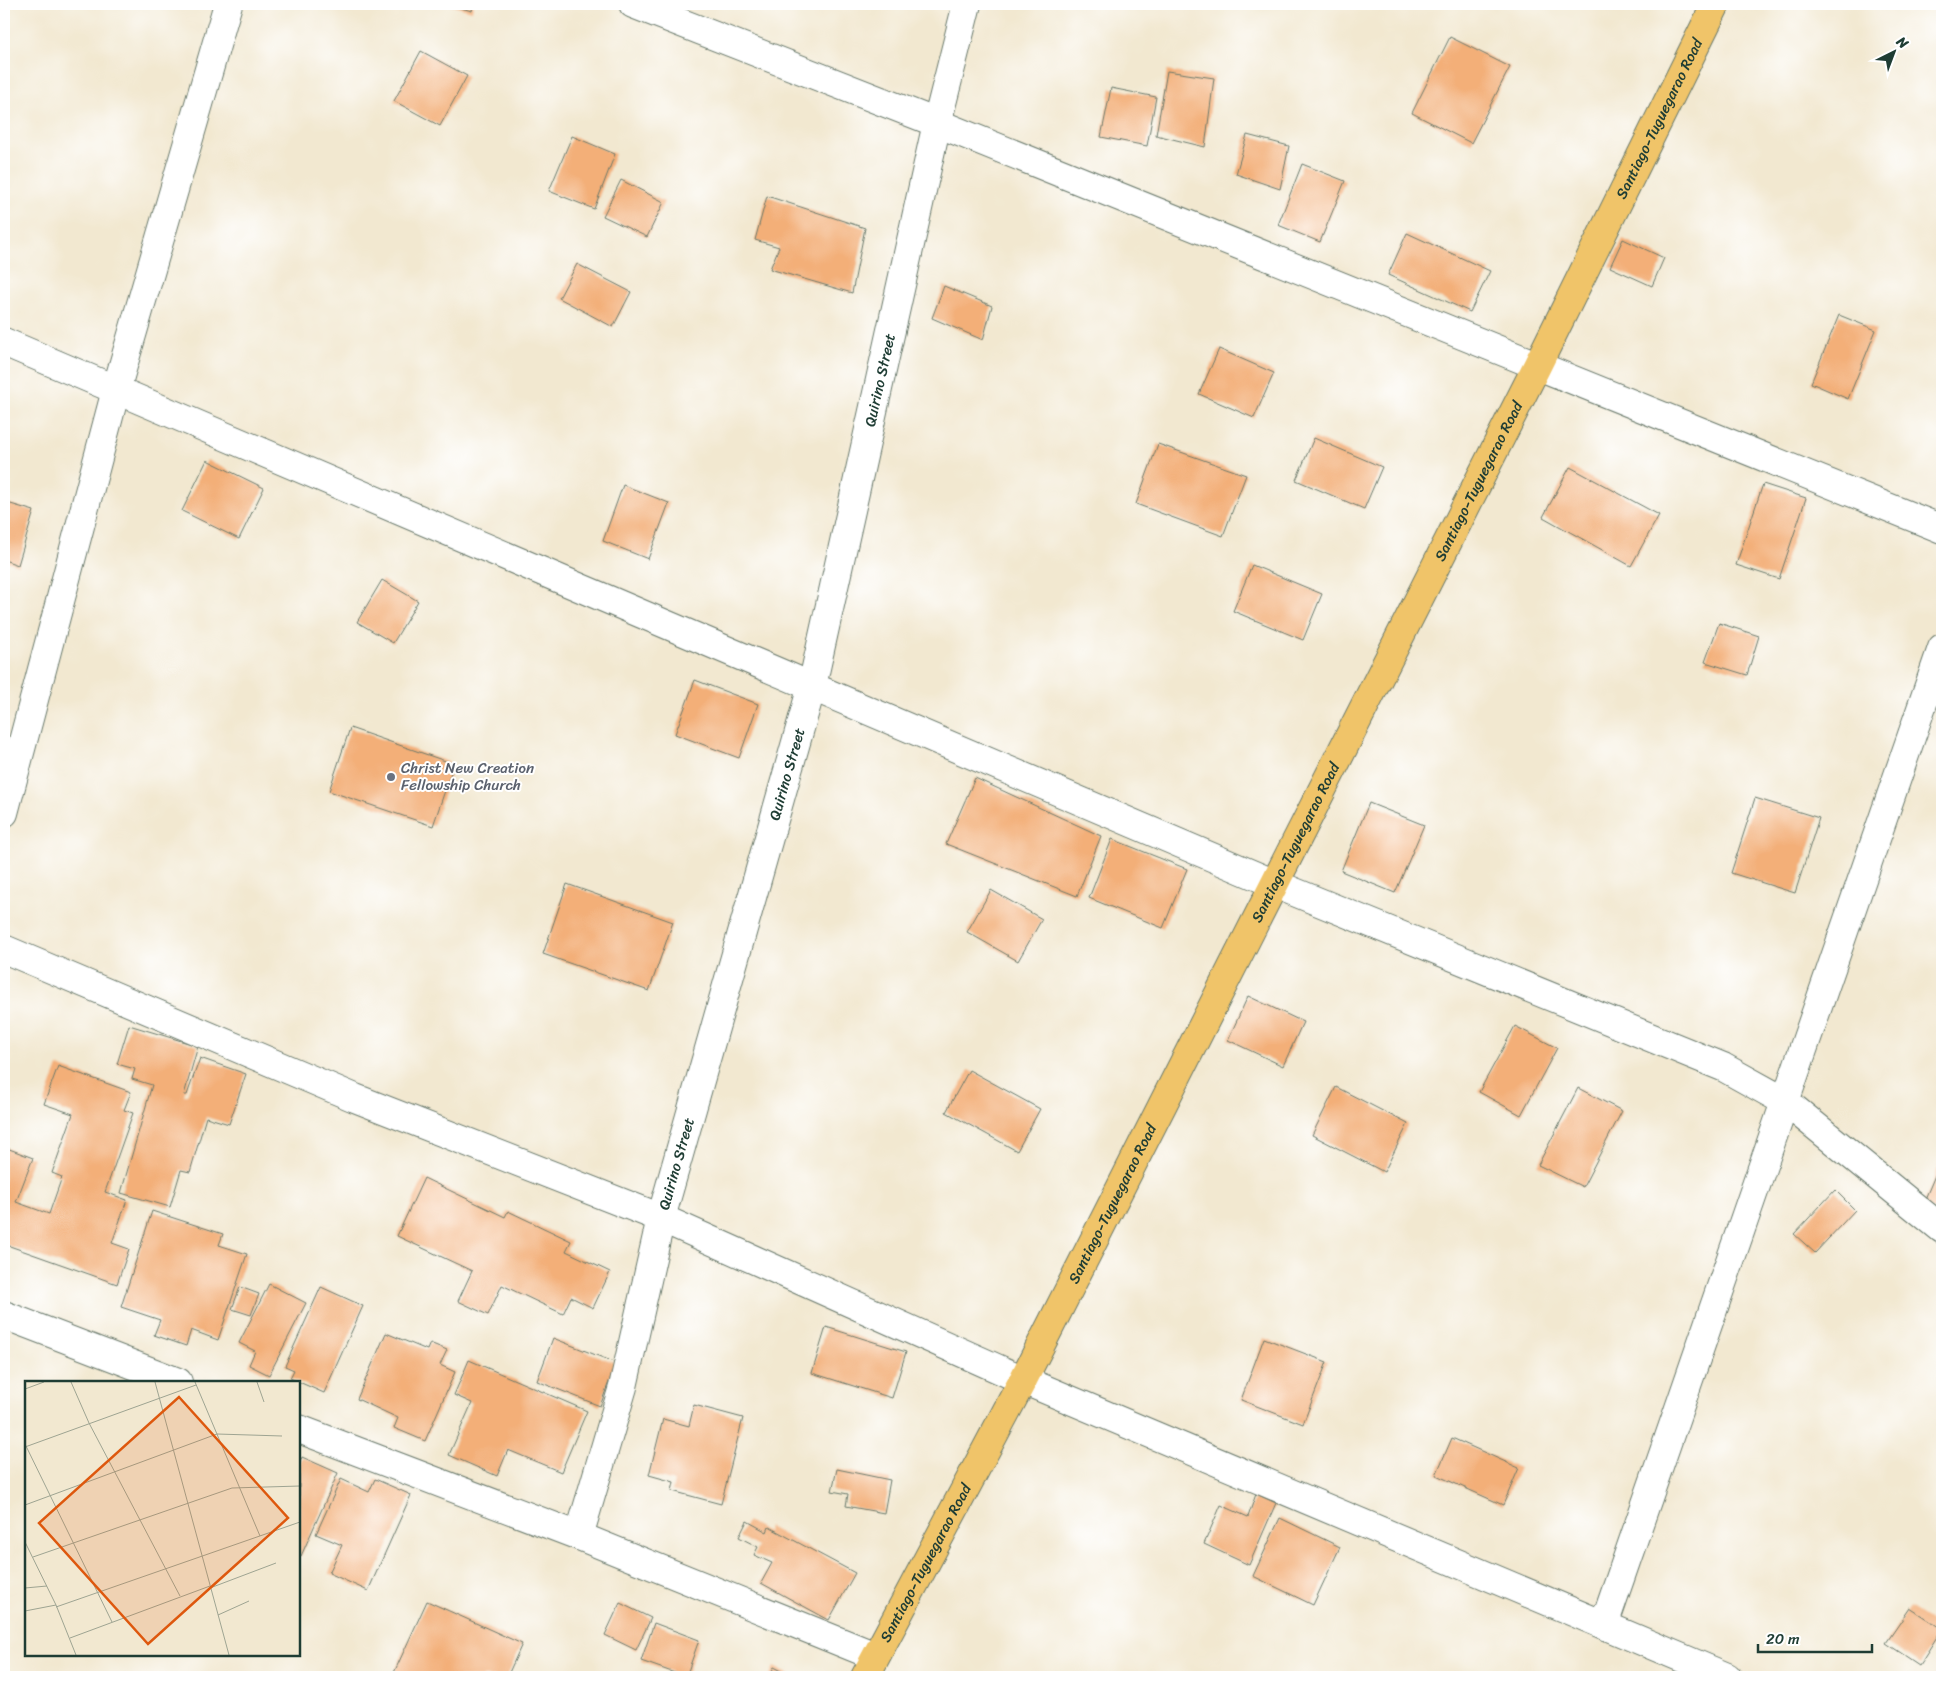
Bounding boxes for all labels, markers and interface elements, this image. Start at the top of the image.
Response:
north arrow [1868,28,1918,78]
text: N [1890,30,1915,55]
street label: Santiago-Tuguegarao Road [1608,33,1710,204]
street label: Quirino Street [857,330,903,429]
street label: Santiago-Tuguegarao Road [1427,396,1531,566]
street label: Quirino Street [762,724,813,823]
place label: Christ New Creation Fellowship Church [401,755,534,798]
street label: Santiago-Tuguegarao Road [1244,757,1347,927]
marker: Christ New Creation Fellowship Church [385,771,397,783]
street label: Quirino Street [651,1114,702,1213]
street label: Santiago-Tuguegarao Road [1061,1118,1164,1288]
inset map [25,1381,300,1656]
street label: Santiago-Tuguegarao Road [873,1478,979,1647]
scale bar [1758,1621,1872,1653]
text: 20 m [1766,1626,1800,1652]

